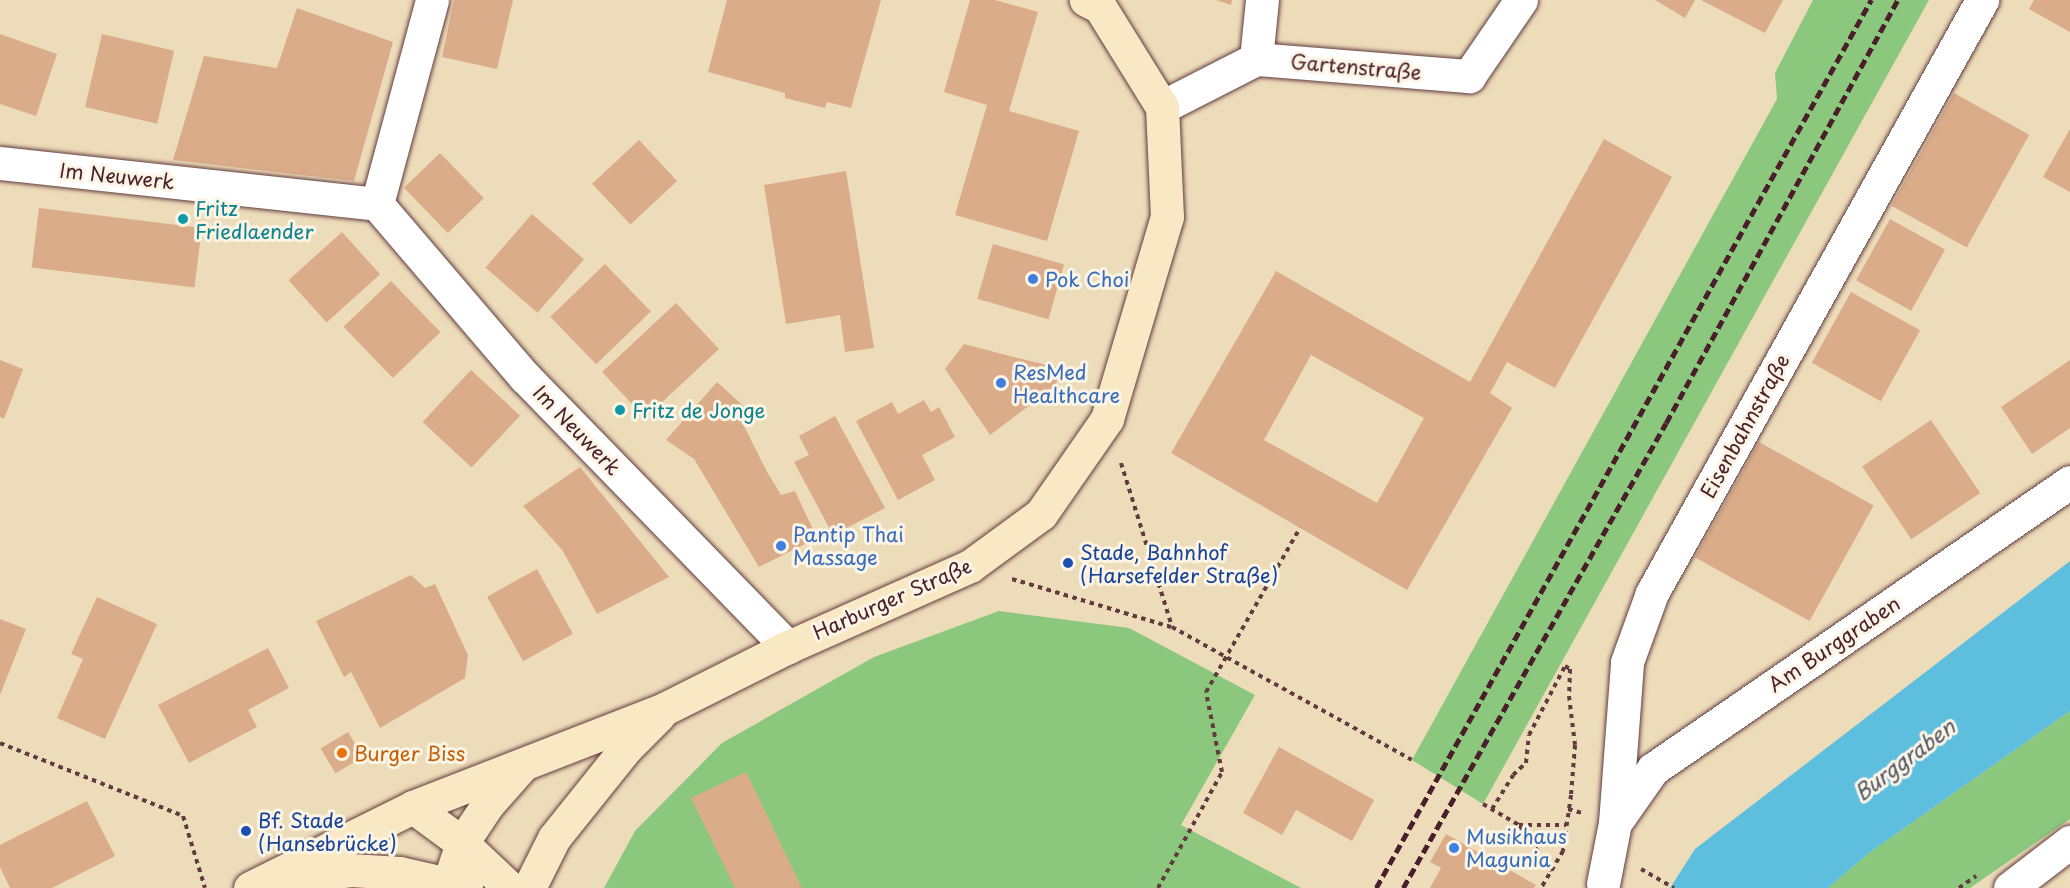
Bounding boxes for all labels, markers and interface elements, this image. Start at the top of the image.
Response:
street label: Gartenstraße [1290,49,1422,85]
street label: Im Neuwerk [58,158,176,194]
place label: Fritz Friedlaender [195,196,313,243]
marker: Fritz Friedlaender [176,212,190,226]
place label: Pok Choi [1045,267,1130,291]
marker: Pok Choi [1026,272,1040,286]
street label: Eisenbahnstraße [1696,350,1794,502]
place label: ResMed Healthcare [1013,360,1120,407]
marker: ResMed Healthcare [994,376,1008,390]
street label: Im Neuwerk [528,380,626,480]
place label: Fritz de Jonge [632,398,766,422]
marker: Fritz de Jonge [613,403,627,417]
place label: Pantip Thai Massage [793,522,904,569]
marker: Pantip Thai Massage [774,539,788,553]
place label: Stade, Bahnhof (Harsefelder Straße) [1080,540,1280,587]
street label: Harburger Straße [808,553,976,645]
marker: Stade, Bahnhof (Harsefelder Straße) [1061,556,1075,570]
street label: Am Burggraben [1764,591,1904,697]
water label: Burggraben [1849,713,1959,805]
place label: Burger Biss [354,741,465,765]
marker: Burger Biss [335,746,349,760]
place label: Bf. Stade (Hansebrücke) [258,808,397,855]
marker: Bf. Stade (Hansebrücke) [239,824,253,838]
place label: Musikhaus Magunia [1466,825,1567,872]
marker: Musikhaus Magunia [1447,841,1461,855]

